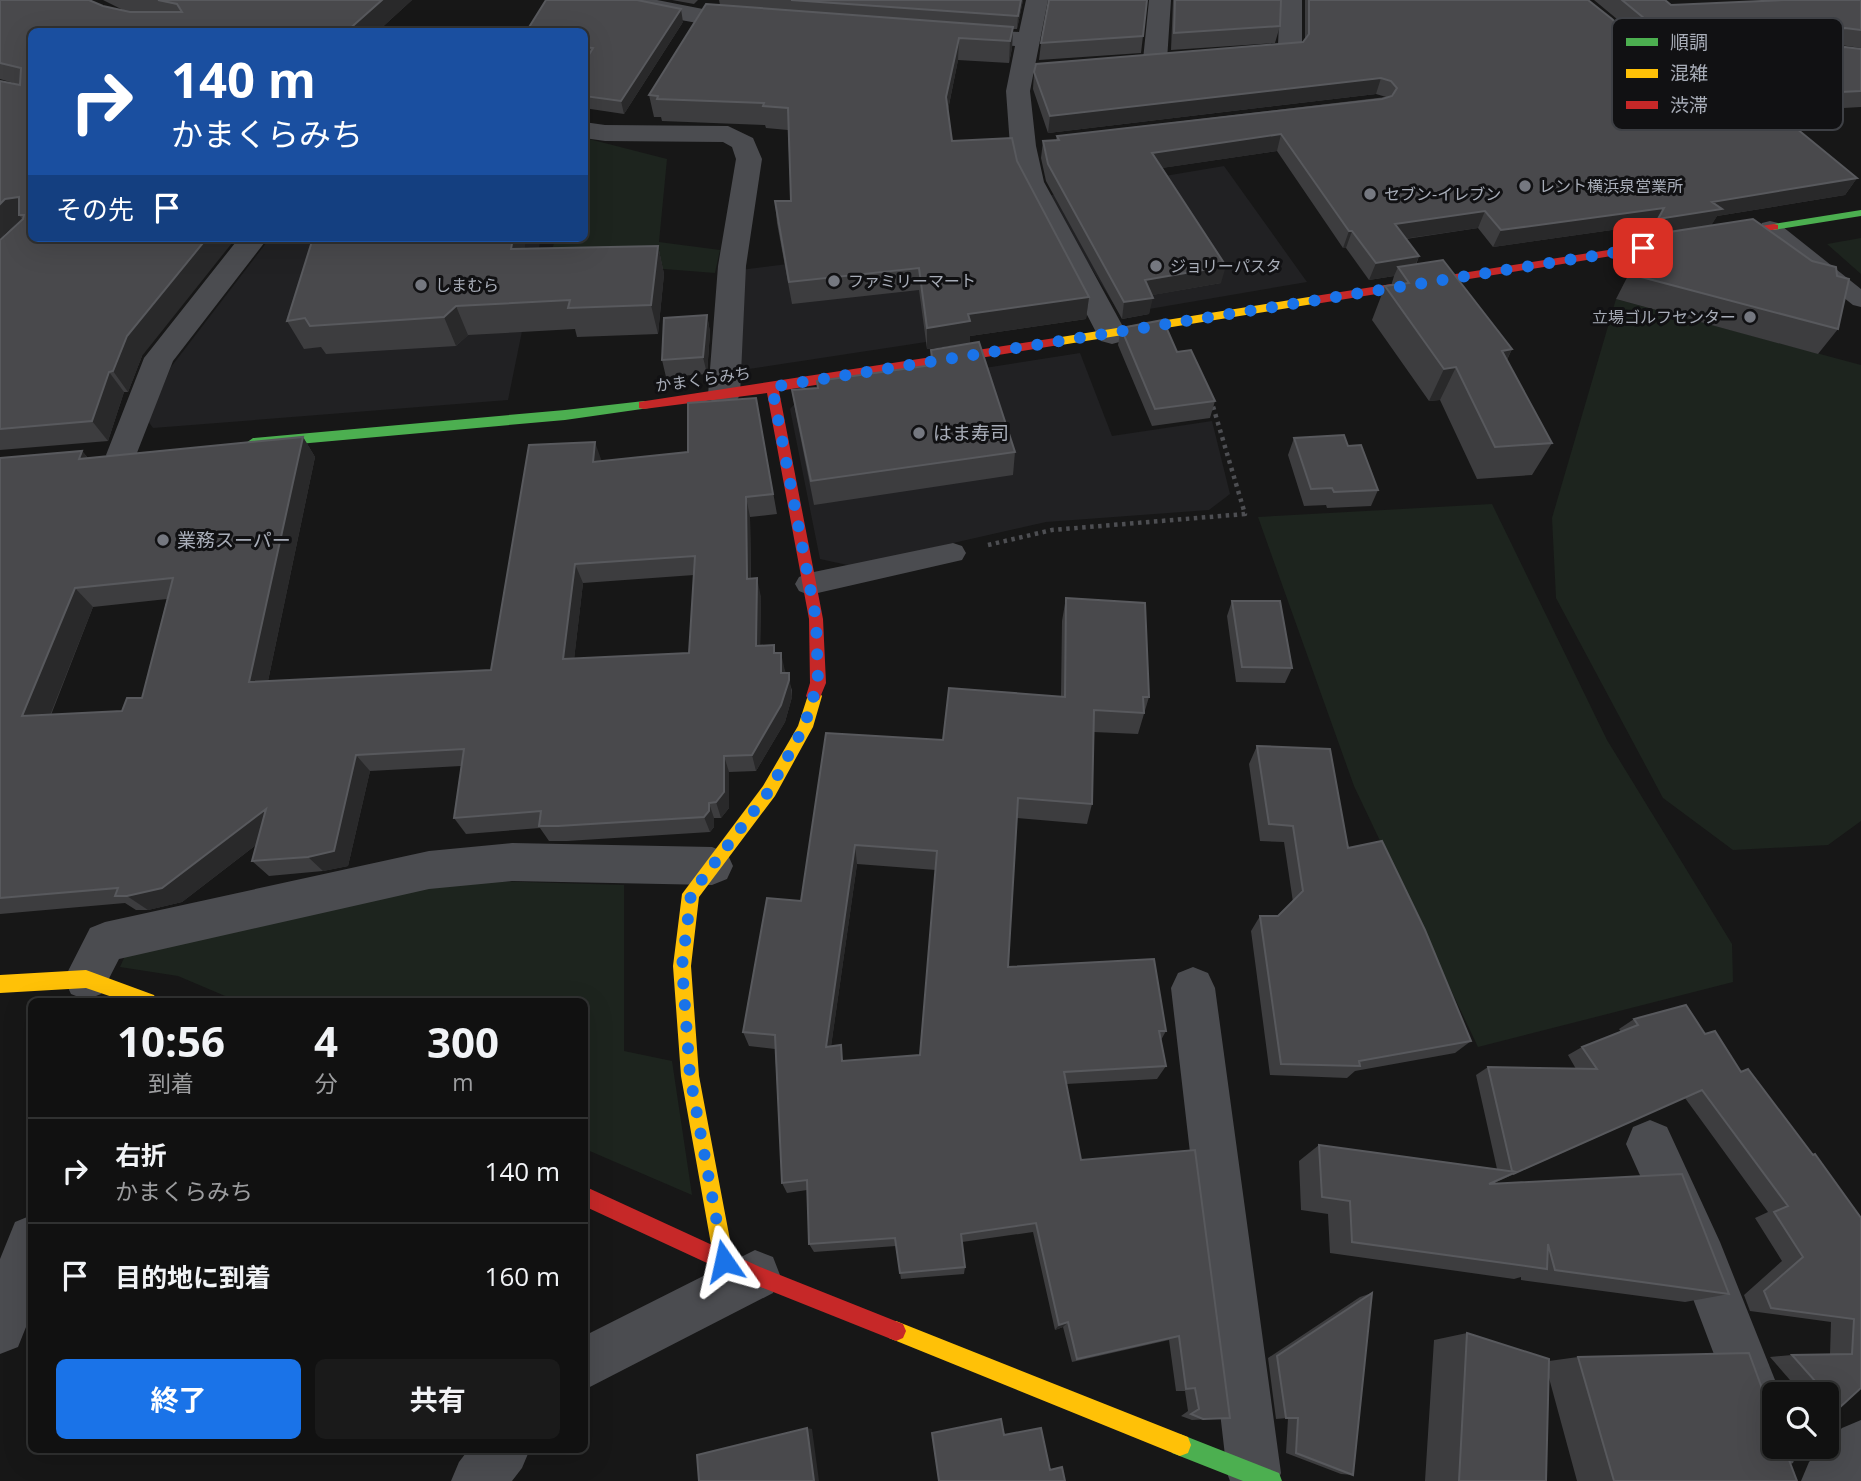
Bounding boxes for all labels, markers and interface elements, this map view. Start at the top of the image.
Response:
legend [1612,18,1843,130]
text: 順調 [1670,29,1708,55]
text: 140 m [171,46,316,112]
icon: right [56,56,147,147]
text: 混雑 [1670,60,1708,86]
text: 渋滞 [1670,92,1708,118]
text: かまくらみち [171,112,363,155]
place label: レント横浜泉営業所 [1539,175,1683,197]
marker: レント横浜泉営業所 [1517,178,1533,194]
place label: セブン-イレブン [1384,183,1501,205]
marker: セブン-イレブン [1362,186,1378,202]
icon: arrive [148,189,186,227]
text: その先 [56,191,134,227]
pin [1613,218,1673,278]
icon: arrive [1624,229,1662,267]
place label: ジョリーパスタ [1170,255,1282,277]
marker: ジョリーパスタ [1148,258,1164,274]
place label: ファミリーマート [848,270,976,292]
marker: ファミリーマート [826,273,842,289]
place label: しまむら [435,274,499,296]
marker: しまむら [413,277,429,293]
place label: 立場ゴルフセンター [1592,306,1736,328]
marker: 立場ゴルフセンター [1742,309,1758,325]
street label: かまくらみち [654,361,752,397]
place label: はま寿司 [933,420,1009,446]
marker: はま寿司 [911,425,927,441]
place label: 業務スーパー [177,527,291,553]
marker: 業務スーパー [155,532,171,548]
text: 10:56 [117,1012,225,1069]
text: 4 [314,1012,338,1069]
text: 300 [427,1013,499,1070]
text: m [452,1066,474,1098]
text: 到着 [148,1067,194,1099]
text: 分 [314,1067,337,1099]
text: 右折 [115,1137,167,1173]
icon: right [56,1152,94,1190]
text: 140 m [485,1153,560,1189]
text: かまくらみち [115,1175,253,1207]
position arrow [687,1224,761,1298]
icon: arrive [56,1257,94,1295]
text: 160 m [485,1258,560,1294]
text: 目的地に到着 [115,1259,271,1295]
button: 終了 [56,1359,301,1439]
button: 共有 [315,1359,560,1439]
map controls [1762,1382,1839,1459]
button: search [1762,1382,1839,1459]

